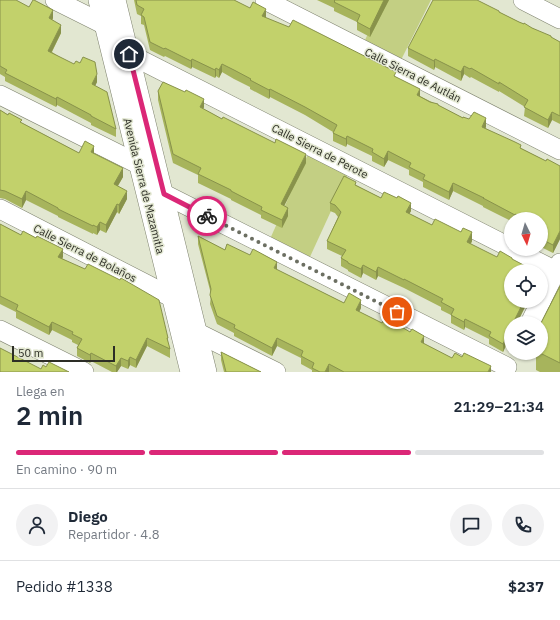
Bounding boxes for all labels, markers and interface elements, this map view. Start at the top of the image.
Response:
pin [112,37,146,71]
icon: home [118,43,140,65]
street label: Calle Sierra de Autlán [362,45,464,105]
street label: Avenida Sierra de Mazamitla [120,117,168,256]
street label: Calle Sierra de Perote [269,121,371,181]
courier [187,196,227,236]
icon: bike [196,205,218,227]
north arrow [504,212,548,256]
map controls [504,212,548,360]
street label: Calle Sierra de Bolaños [31,221,139,285]
button: locate [504,264,548,308]
pin [380,295,414,329]
icon: bag [386,301,408,323]
button: layers [504,316,548,360]
scale bar [12,344,115,363]
text: 50 m [18,346,43,360]
text: Llega en [16,383,65,400]
text: 21:29–21:34 [454,397,544,416]
text: 2 min [16,398,83,432]
text: En camino · 90 m [16,461,117,478]
button: person [16,504,58,546]
button: chat [450,504,492,546]
button: phone [502,504,544,546]
text: Diego [68,507,108,526]
text: Repartidor · 4.8 [68,526,159,543]
text: Pedido #1338 [16,577,113,596]
text: $237 [508,577,544,596]

